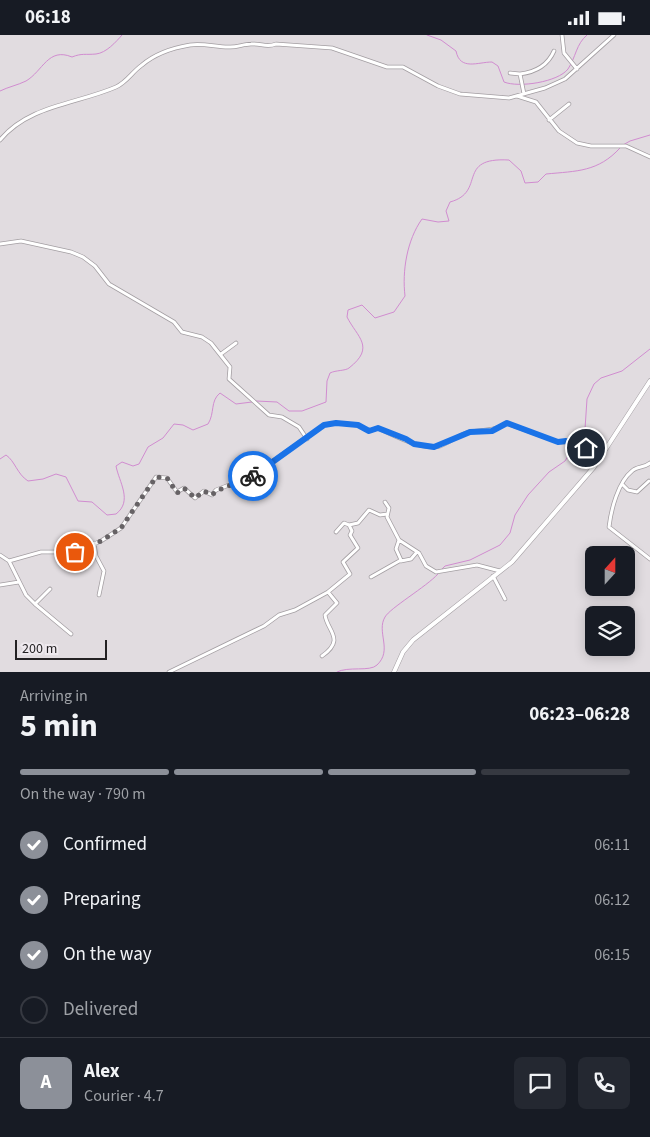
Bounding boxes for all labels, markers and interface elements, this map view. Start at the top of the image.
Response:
text: 06:18 [25,4,71,31]
pin [565,427,607,469]
icon: home [572,434,600,462]
courier [228,451,278,501]
icon: bike [239,462,267,490]
pin [54,531,96,573]
icon: bag [61,538,89,566]
north arrow [585,546,635,596]
map controls [585,546,635,656]
button: layers [585,606,635,656]
scale bar [15,637,108,660]
text: 200 m [22,639,57,659]
text: Arriving in [20,685,88,707]
text: 06:23–06:28 [529,701,630,728]
text: 5 min [20,703,98,749]
text: On the way · 790 m [20,783,145,805]
icon: check [20,831,48,859]
text: Confirmed [63,831,147,858]
text: 06:11 [594,834,630,856]
icon: check [20,886,48,914]
text: Preparing [63,886,141,913]
text: 06:12 [594,889,630,911]
icon: check [20,941,48,969]
text: On the way [63,941,152,968]
text: 06:15 [594,944,630,966]
text: Delivered [63,996,138,1023]
button: chat [514,1057,566,1109]
button: phone [578,1057,630,1109]
text: Alex [84,1058,120,1085]
text: A [41,1069,51,1096]
text: Courier · 4.7 [84,1085,164,1107]

